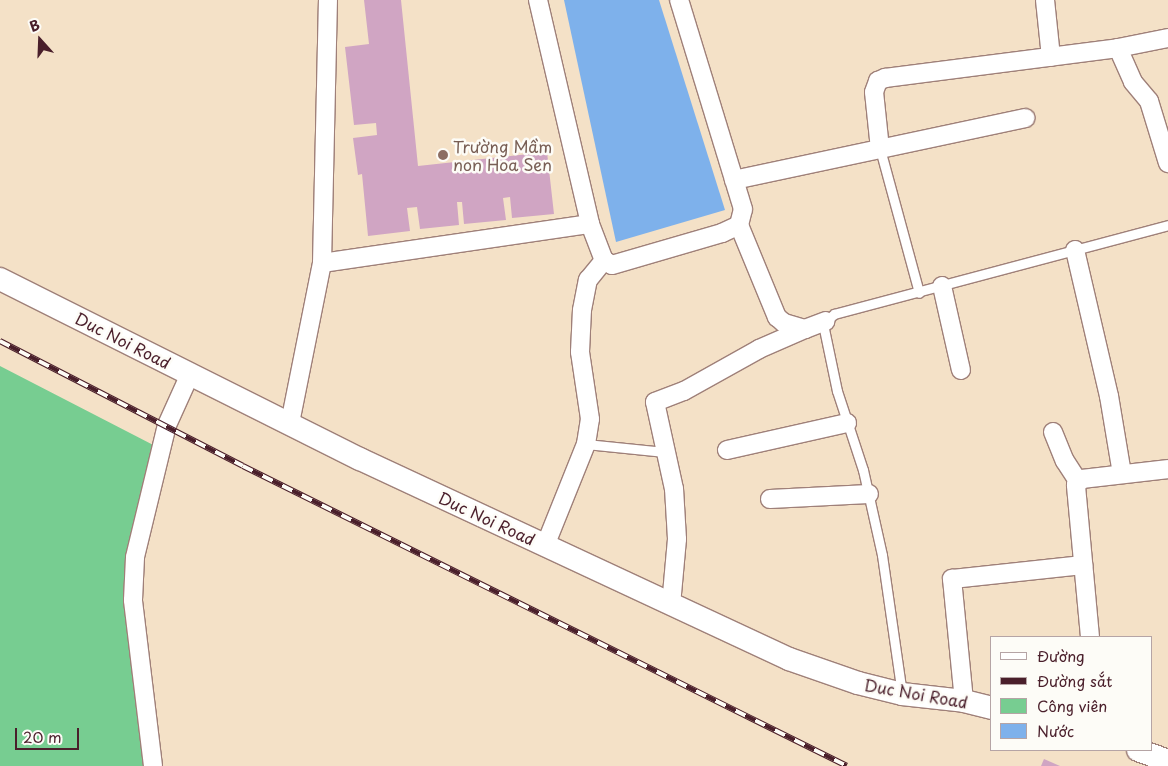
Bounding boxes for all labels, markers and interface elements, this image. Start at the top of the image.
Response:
text: B [27,14,43,37]
north arrow [15,15,65,65]
place label: Trường Mầm non Hoa Sen [453,136,552,174]
marker: Trường Mầm non Hoa Sen [437,149,449,161]
street label: Duc Noi Road [72,308,174,372]
street label: Duc Noi Road [436,487,538,549]
legend [990,636,1153,751]
text: Đường [1037,644,1085,667]
text: Đường sắt [1037,669,1112,692]
street label: Duc Noi Road [863,674,969,712]
text: Công viên [1037,694,1107,717]
scale bar [18,718,81,750]
text: Nước [1037,719,1074,742]
text: 20 m [23,725,62,748]

